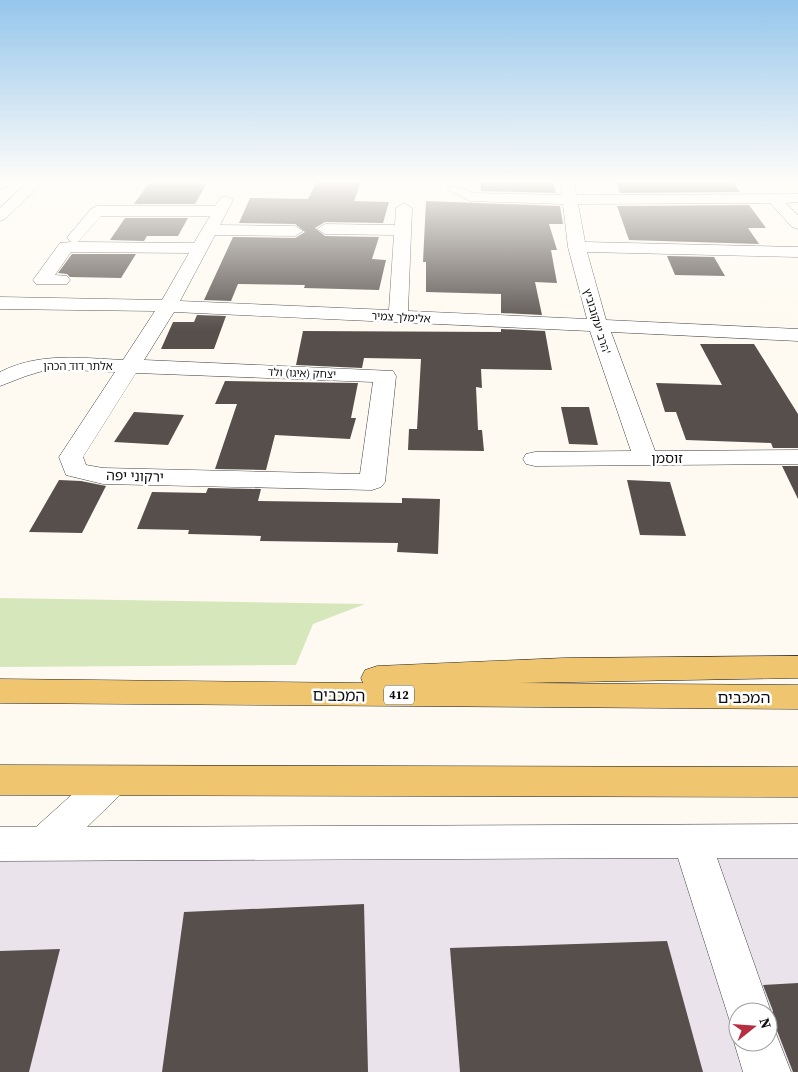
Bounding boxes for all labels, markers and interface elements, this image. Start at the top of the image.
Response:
street label: הרב יעקובוביץ' [579,286,614,356]
street label: אלימלך צמיר [371,308,431,327]
street label: אלתר דוד הכהן [43,359,113,374]
street label: יצחק (איגו) ולד [267,365,336,382]
street label: זוסמן [651,448,683,468]
street label: ירקוני יפה [106,465,164,487]
street label: המכבים [312,684,366,706]
road number: 412 [384,686,414,704]
street label: המכבים [718,686,770,708]
north arrow [728,1002,778,1052]
text: N [754,1015,776,1031]

